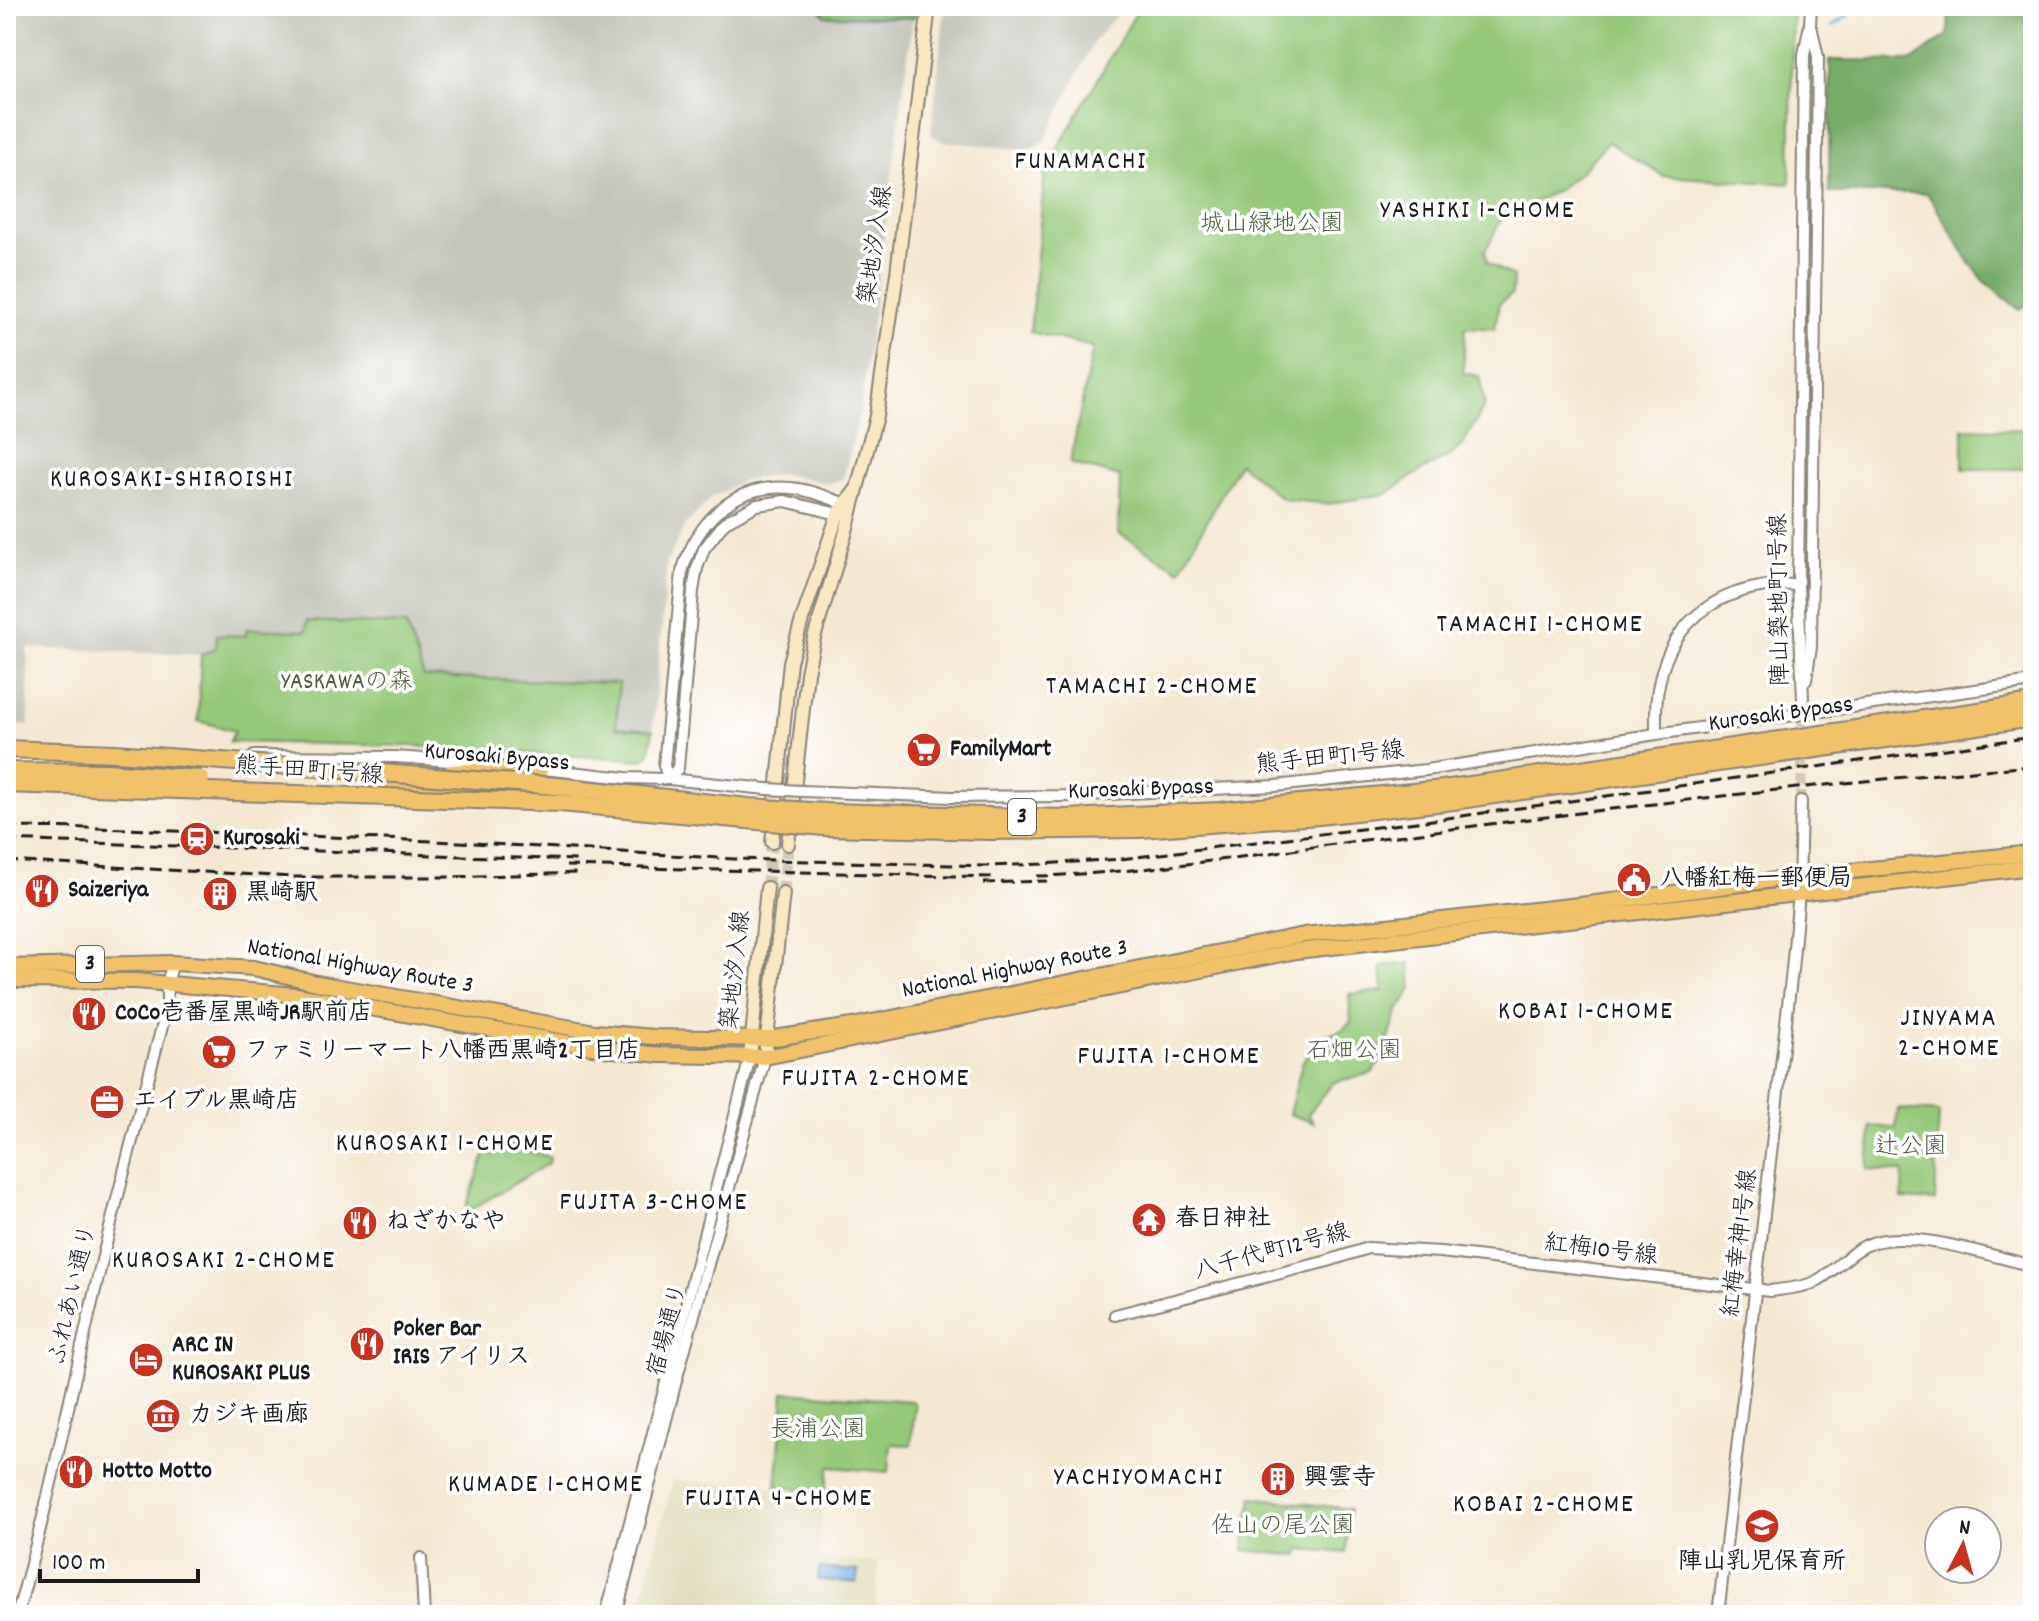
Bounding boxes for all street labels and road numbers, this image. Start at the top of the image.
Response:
street label: 築地汐入線 [852,183,902,307]
street label: 陣山築地町1号線 [1762,513,1800,687]
street label: Kurosaki Bypass [1706,688,1856,742]
street label: 熊手田町1号線 [1254,734,1406,784]
street label: Kurosaki Bypass [423,735,571,781]
street label: 熊手田町1号線 [233,750,385,794]
street label: Kurosaki Bypass [1068,770,1214,810]
road number: 3 [1008,799,1036,835]
street label: 築地汐入線 [714,909,760,1031]
street label: National Highway Route 3 [244,930,476,1004]
street label: National Highway Route 3 [899,931,1131,1009]
road number: 3 [76,946,104,982]
street label: 紅梅幸神1号線 [1715,1167,1767,1319]
street label: 八千代町12号線 [1190,1216,1354,1290]
street label: ふれあい通り [41,1221,107,1369]
street label: 紅梅10号線 [1542,1227,1660,1275]
street label: 宿場通り [640,1279,698,1381]

